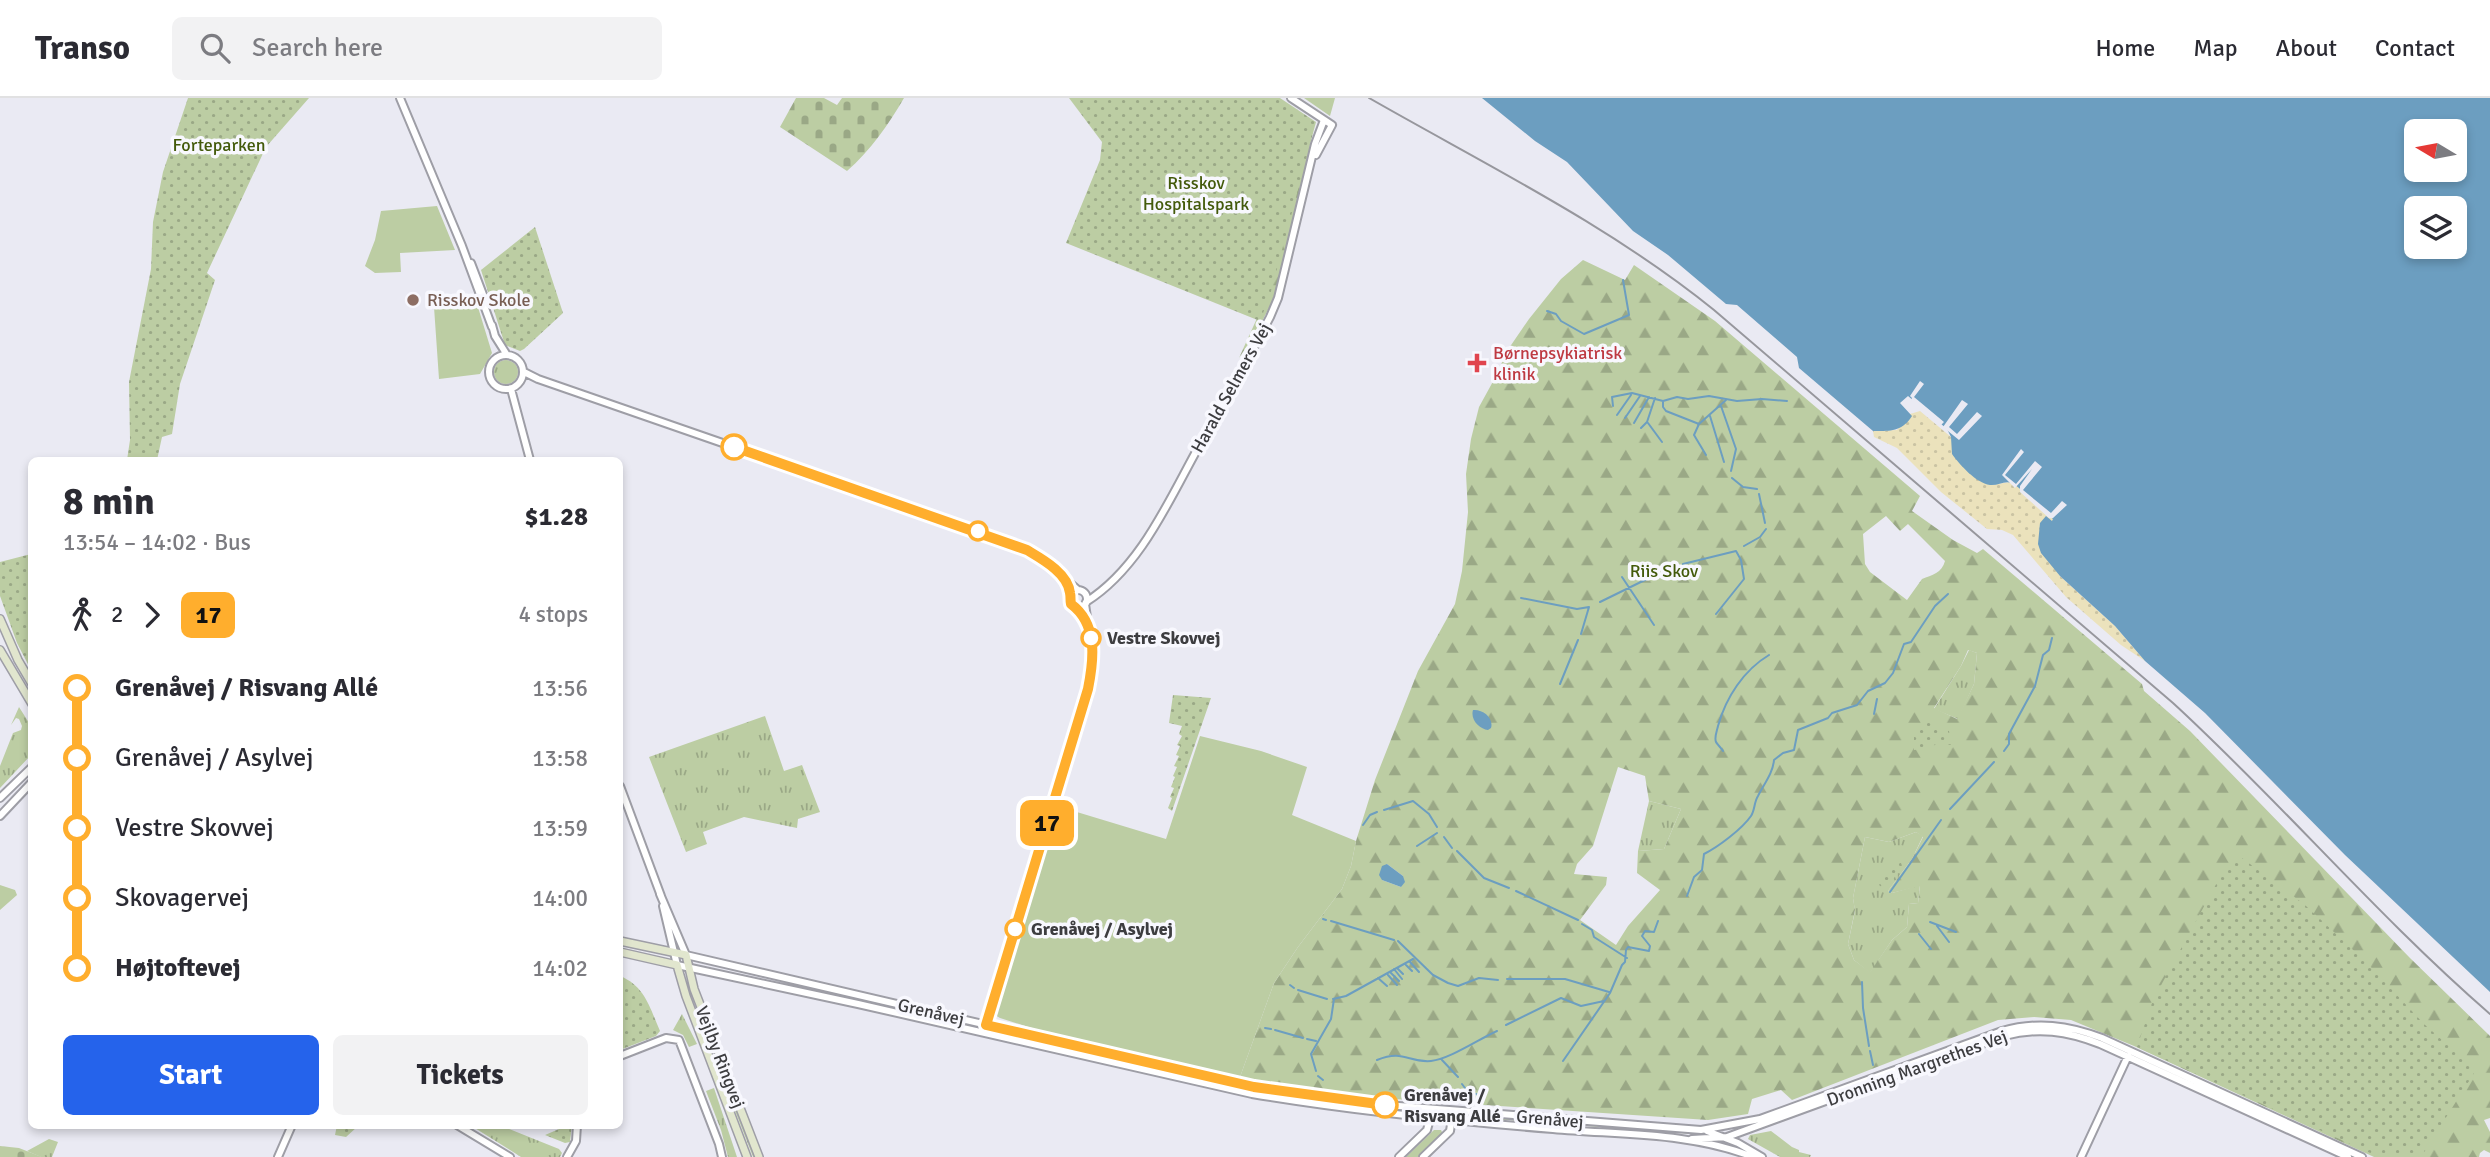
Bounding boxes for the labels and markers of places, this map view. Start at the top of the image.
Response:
place label: Risskov Skole [427,289,531,311]
marker: Risskov Skole [405,292,421,308]
place label: Børnepsykiatrisk klinik [1493,342,1622,385]
marker: Børnepsykiatrisk klinik [1467,353,1487,373]
unlabelled marker [721,434,747,460]
unlabelled marker [968,521,988,541]
place label: Vestre Skovvej [1107,627,1220,649]
marker: Vestre Skovvej [1081,628,1101,648]
place label: Grenåvej / Asylvej [1031,918,1173,940]
marker: Grenåvej / Asylvej [1005,919,1025,939]
place label: Grenåvej / Risvang Allé [1404,1084,1501,1127]
marker: Grenåvej / Risvang Allé [1372,1092,1398,1118]

